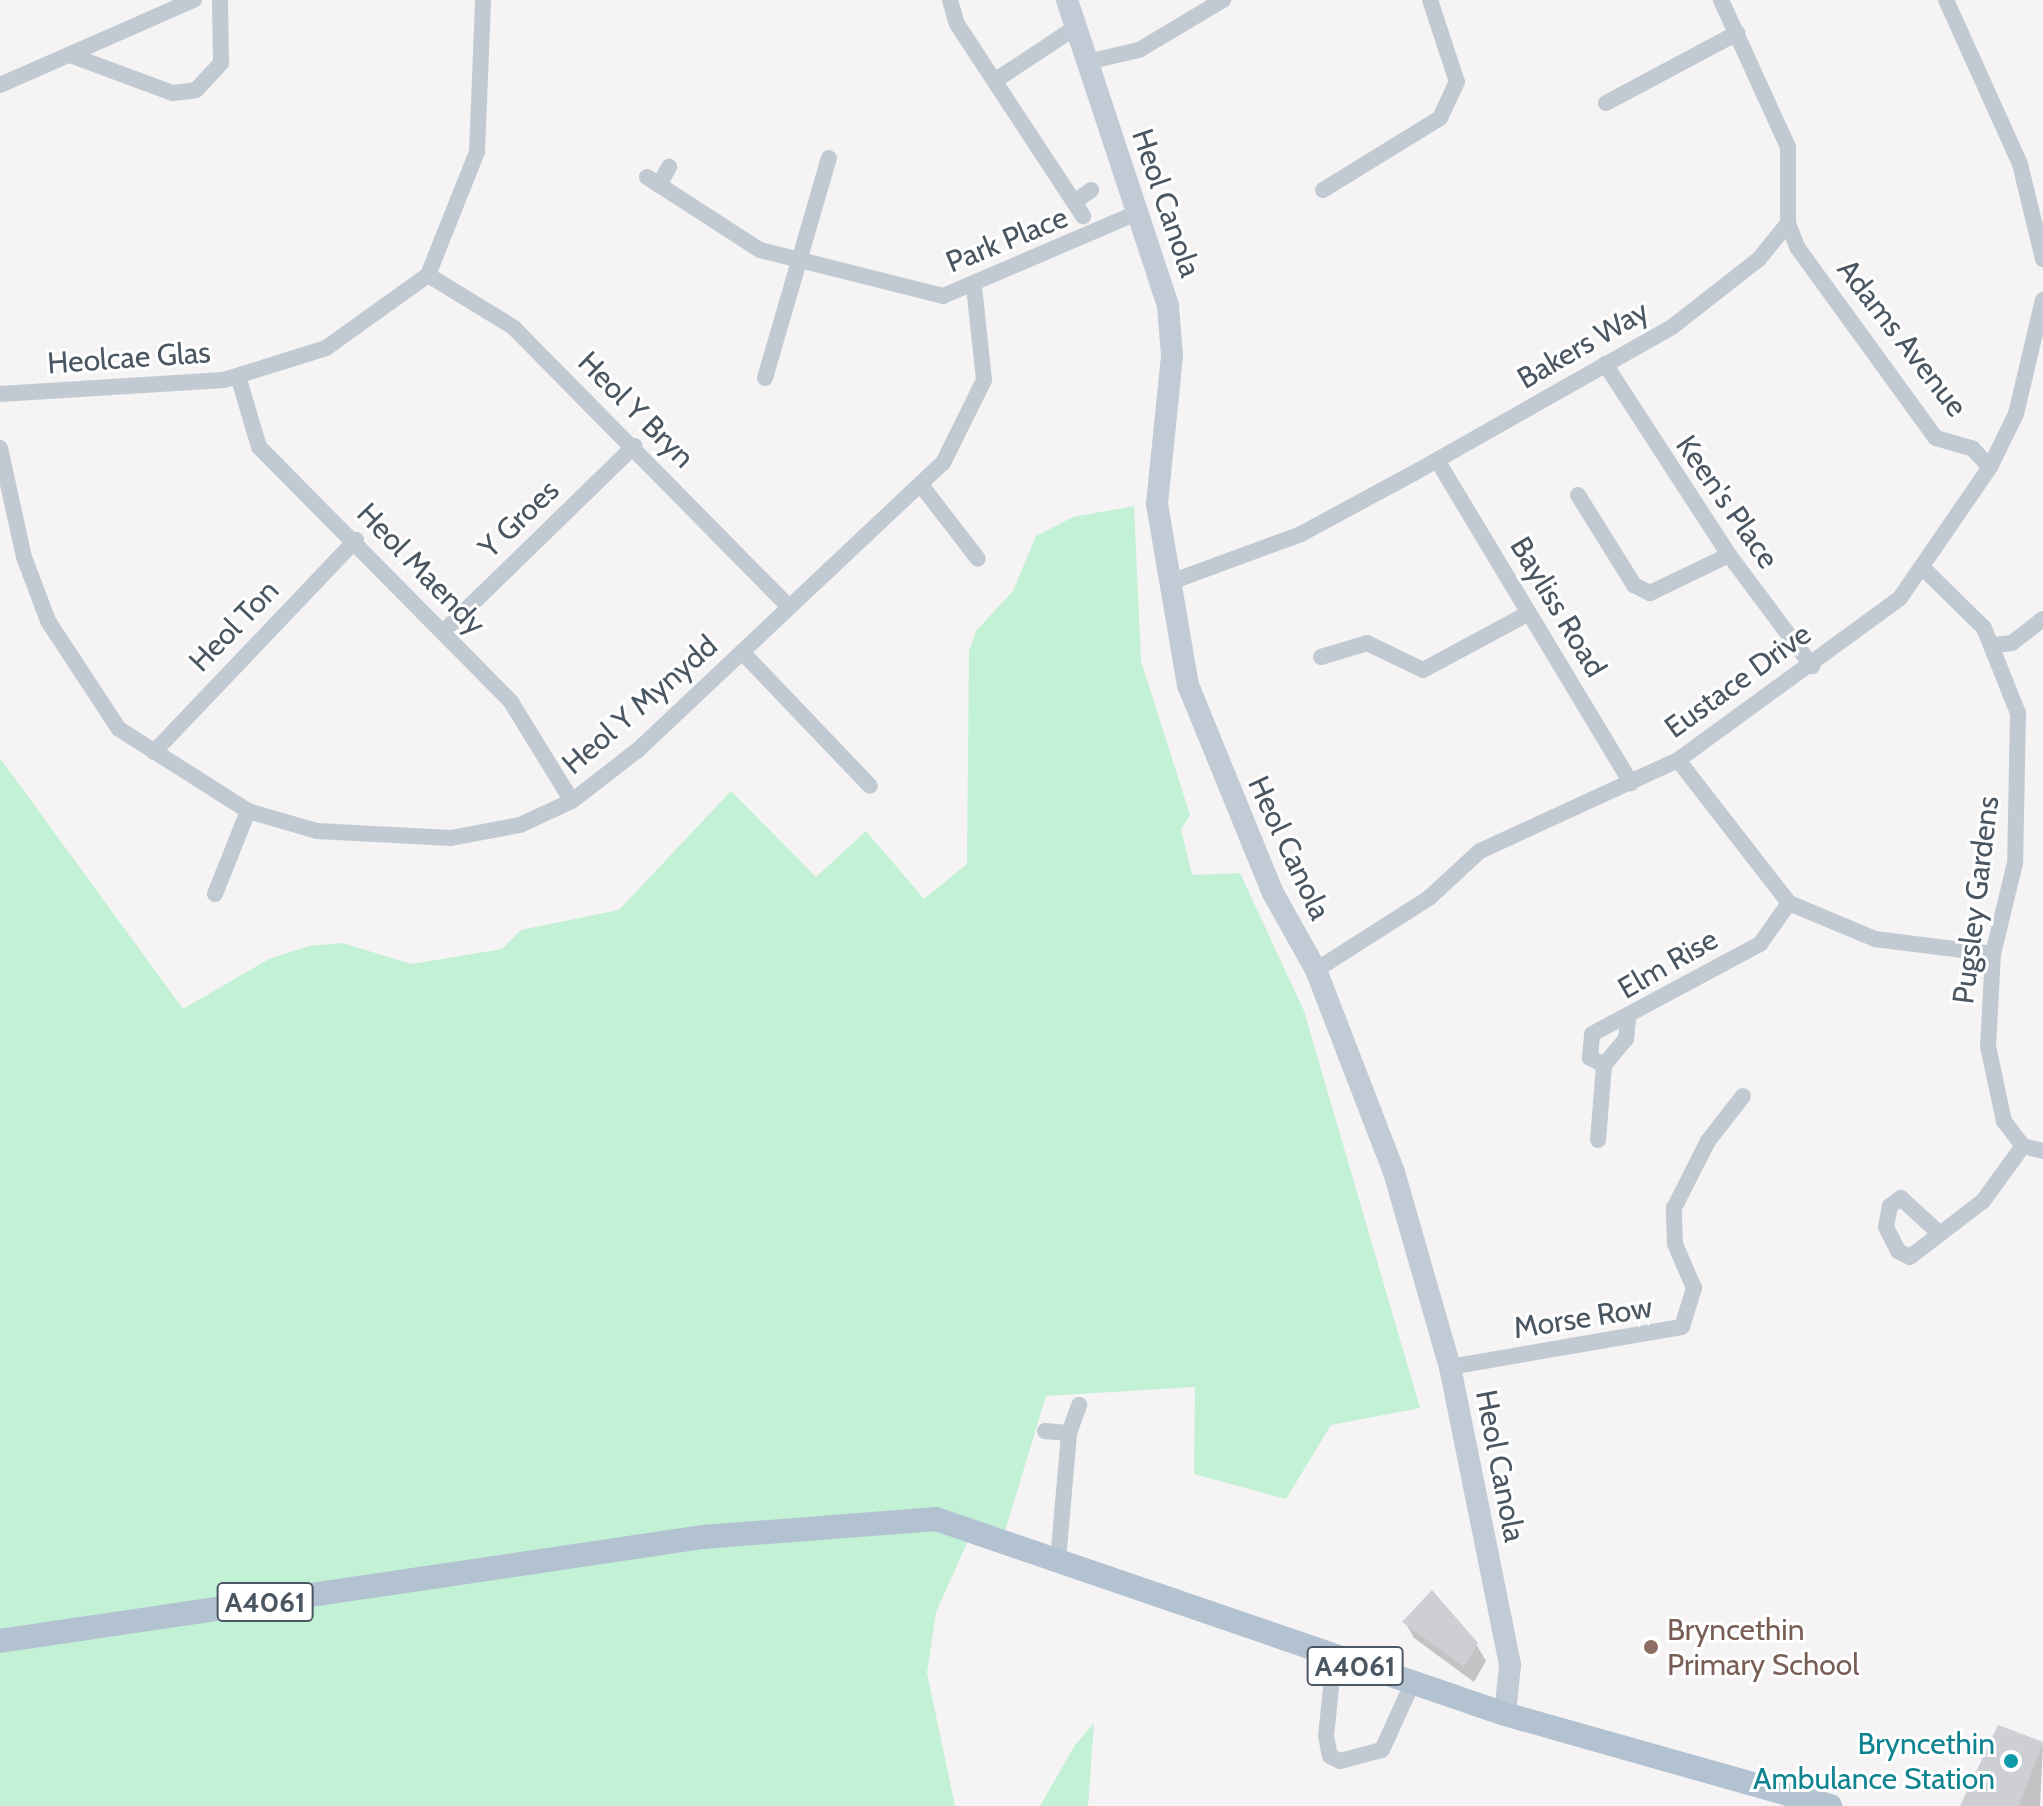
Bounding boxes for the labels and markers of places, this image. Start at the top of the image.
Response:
place label: Bryncethin Primary School [1667,1612,1859,1682]
marker: Bryncethin Primary School [1642,1638,1660,1656]
place label: Bryncethin Ambulance Station [1753,1726,1995,1796]
marker: Bryncethin Ambulance Station [2002,1752,2020,1770]

